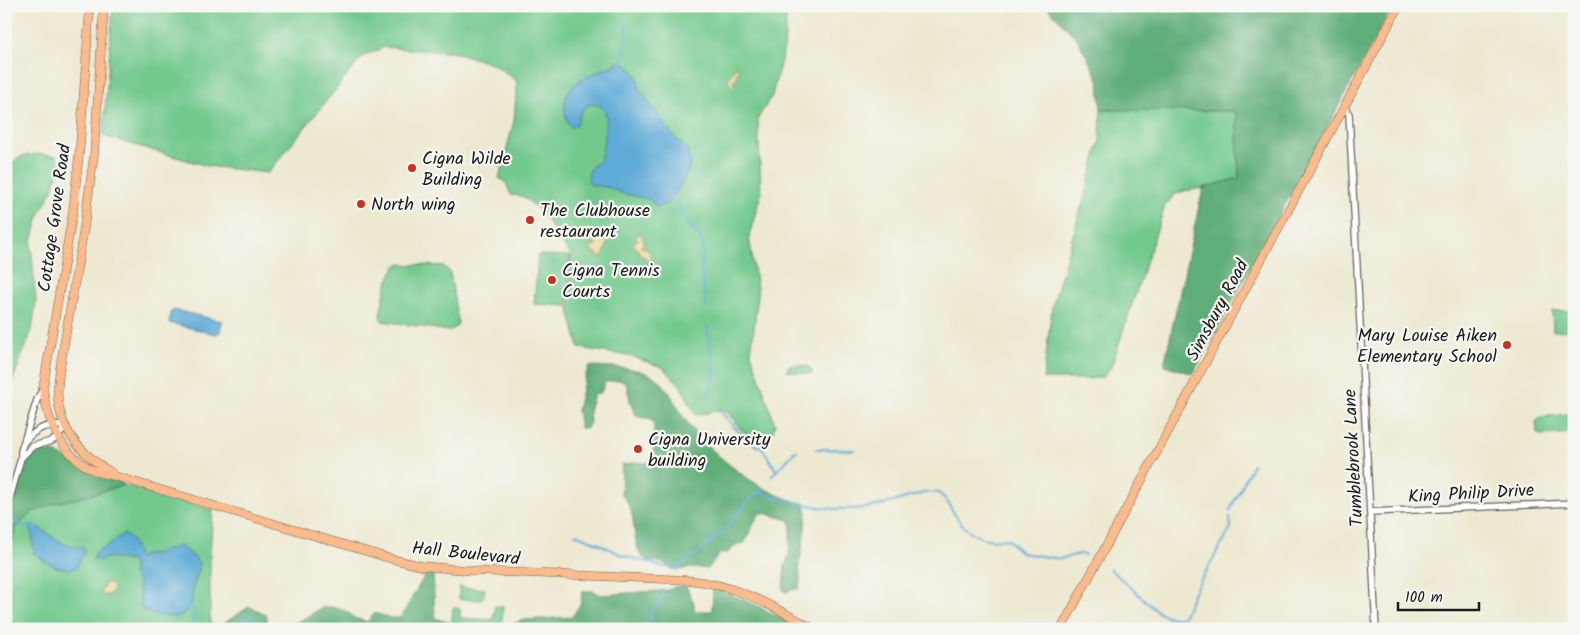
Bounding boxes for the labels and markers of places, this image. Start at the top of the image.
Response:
place label: Cigna Wilde Building [422,145,511,195]
marker: Cigna Wilde Building [406,162,418,174]
place label: North wing [371,191,456,220]
place label: The Clubhouse restaurant [540,197,650,247]
marker: North wing [355,198,367,210]
marker: The Clubhouse restaurant [524,214,536,226]
place label: Cigna Tennis Courts [562,257,660,307]
marker: Cigna Tennis Courts [546,274,558,286]
place label: Mary Louise Aiken Elementary School [1357,322,1498,372]
marker: Mary Louise Aiken Elementary School [1501,339,1513,351]
place label: Cigna University building [648,426,771,476]
marker: Cigna University building [632,443,644,455]

